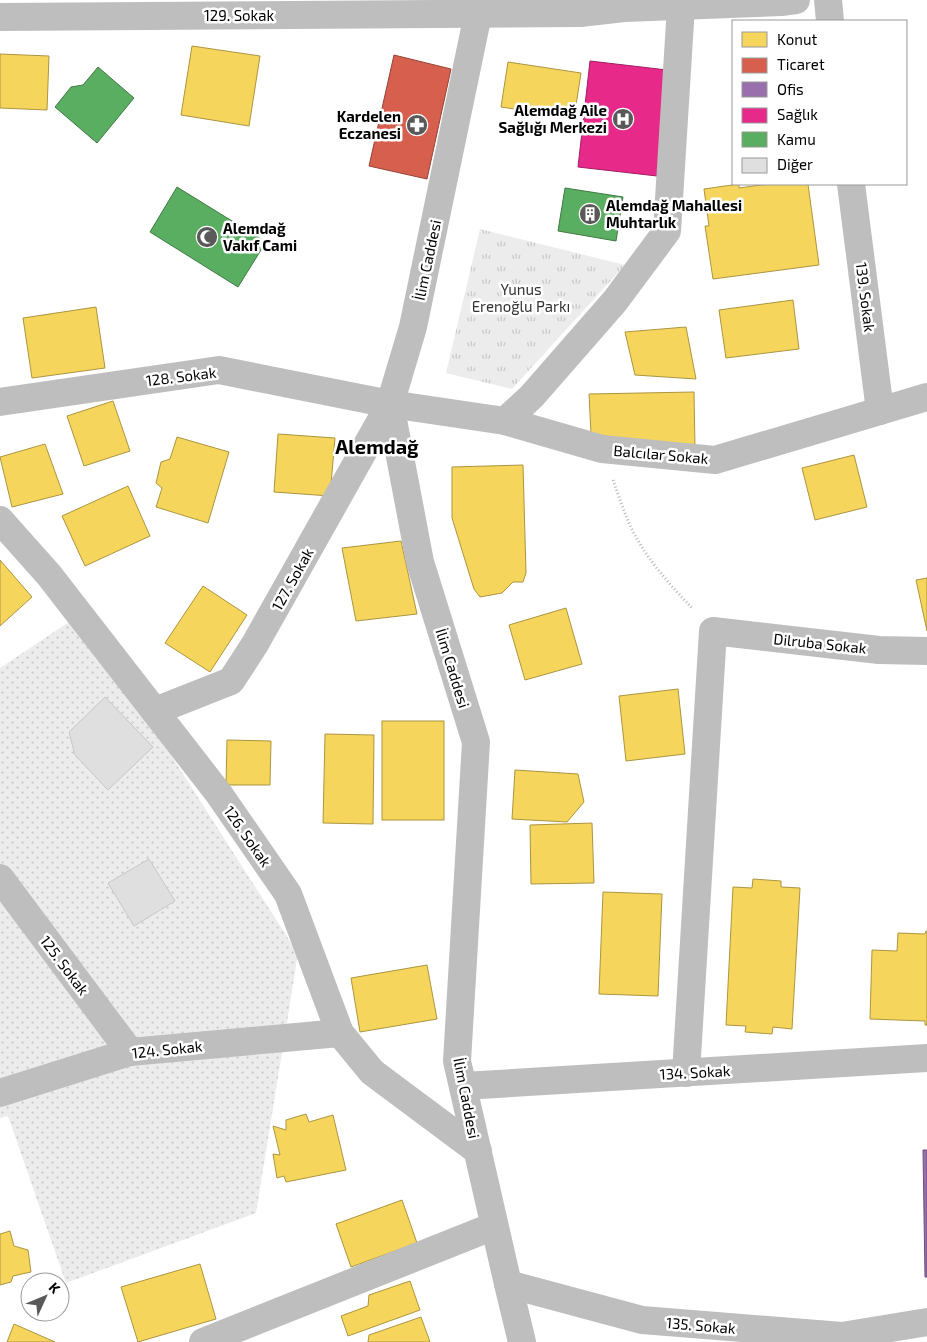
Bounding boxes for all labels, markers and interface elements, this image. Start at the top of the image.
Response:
street label: 129. Sokak [204,6,274,24]
legend [732,20,907,185]
text: Konut [777,30,817,48]
text: Ticaret [777,55,825,73]
text: Ofis [777,80,804,98]
place label: Alemdağ Aile Sağlığı Merkezi [499,101,607,136]
text: Sağlık [777,105,818,123]
place label: Kardelen Eczanesi [337,107,401,142]
hospital icon: Alemdağ Aile Sağlığı Merkezi [611,107,635,131]
pharmacy icon: Kardelen Eczanesi [405,113,429,137]
text: Kamu [777,130,816,148]
text: Diğer [777,155,813,173]
place label: Alemdağ Mahallesi Muhtarlık [606,196,742,231]
building icon: Alemdağ Mahallesi Muhtarlık [578,202,602,226]
street label: İlim Caddesi [410,218,444,302]
place label: Alemdağ Vakıf Cami [223,219,297,254]
mosque icon: Alemdağ Vakıf Cami [195,225,219,249]
street label: 139. Sokak [853,261,879,333]
park label: Yunus Erenoğlu Parkı [472,280,570,315]
street label: 128. Sokak [145,363,218,389]
district label: Alemdağ [335,434,419,458]
street label: Balcılar Sokak [613,441,710,467]
street label: 127. Sokak [267,544,317,613]
street label: İlim Caddesi [432,626,474,710]
street label: Dilruba Sokak [773,629,868,657]
street label: 126. Sokak [220,802,276,870]
street label: 125. Sokak [37,932,93,999]
street label: 124. Sokak [131,1036,204,1062]
street label: İlim Caddesi [450,1056,484,1140]
street label: 134. Sokak [659,1061,731,1083]
north arrow [20,1272,70,1322]
text: K [46,1279,64,1297]
street label: 135. Sokak [666,1313,737,1337]

